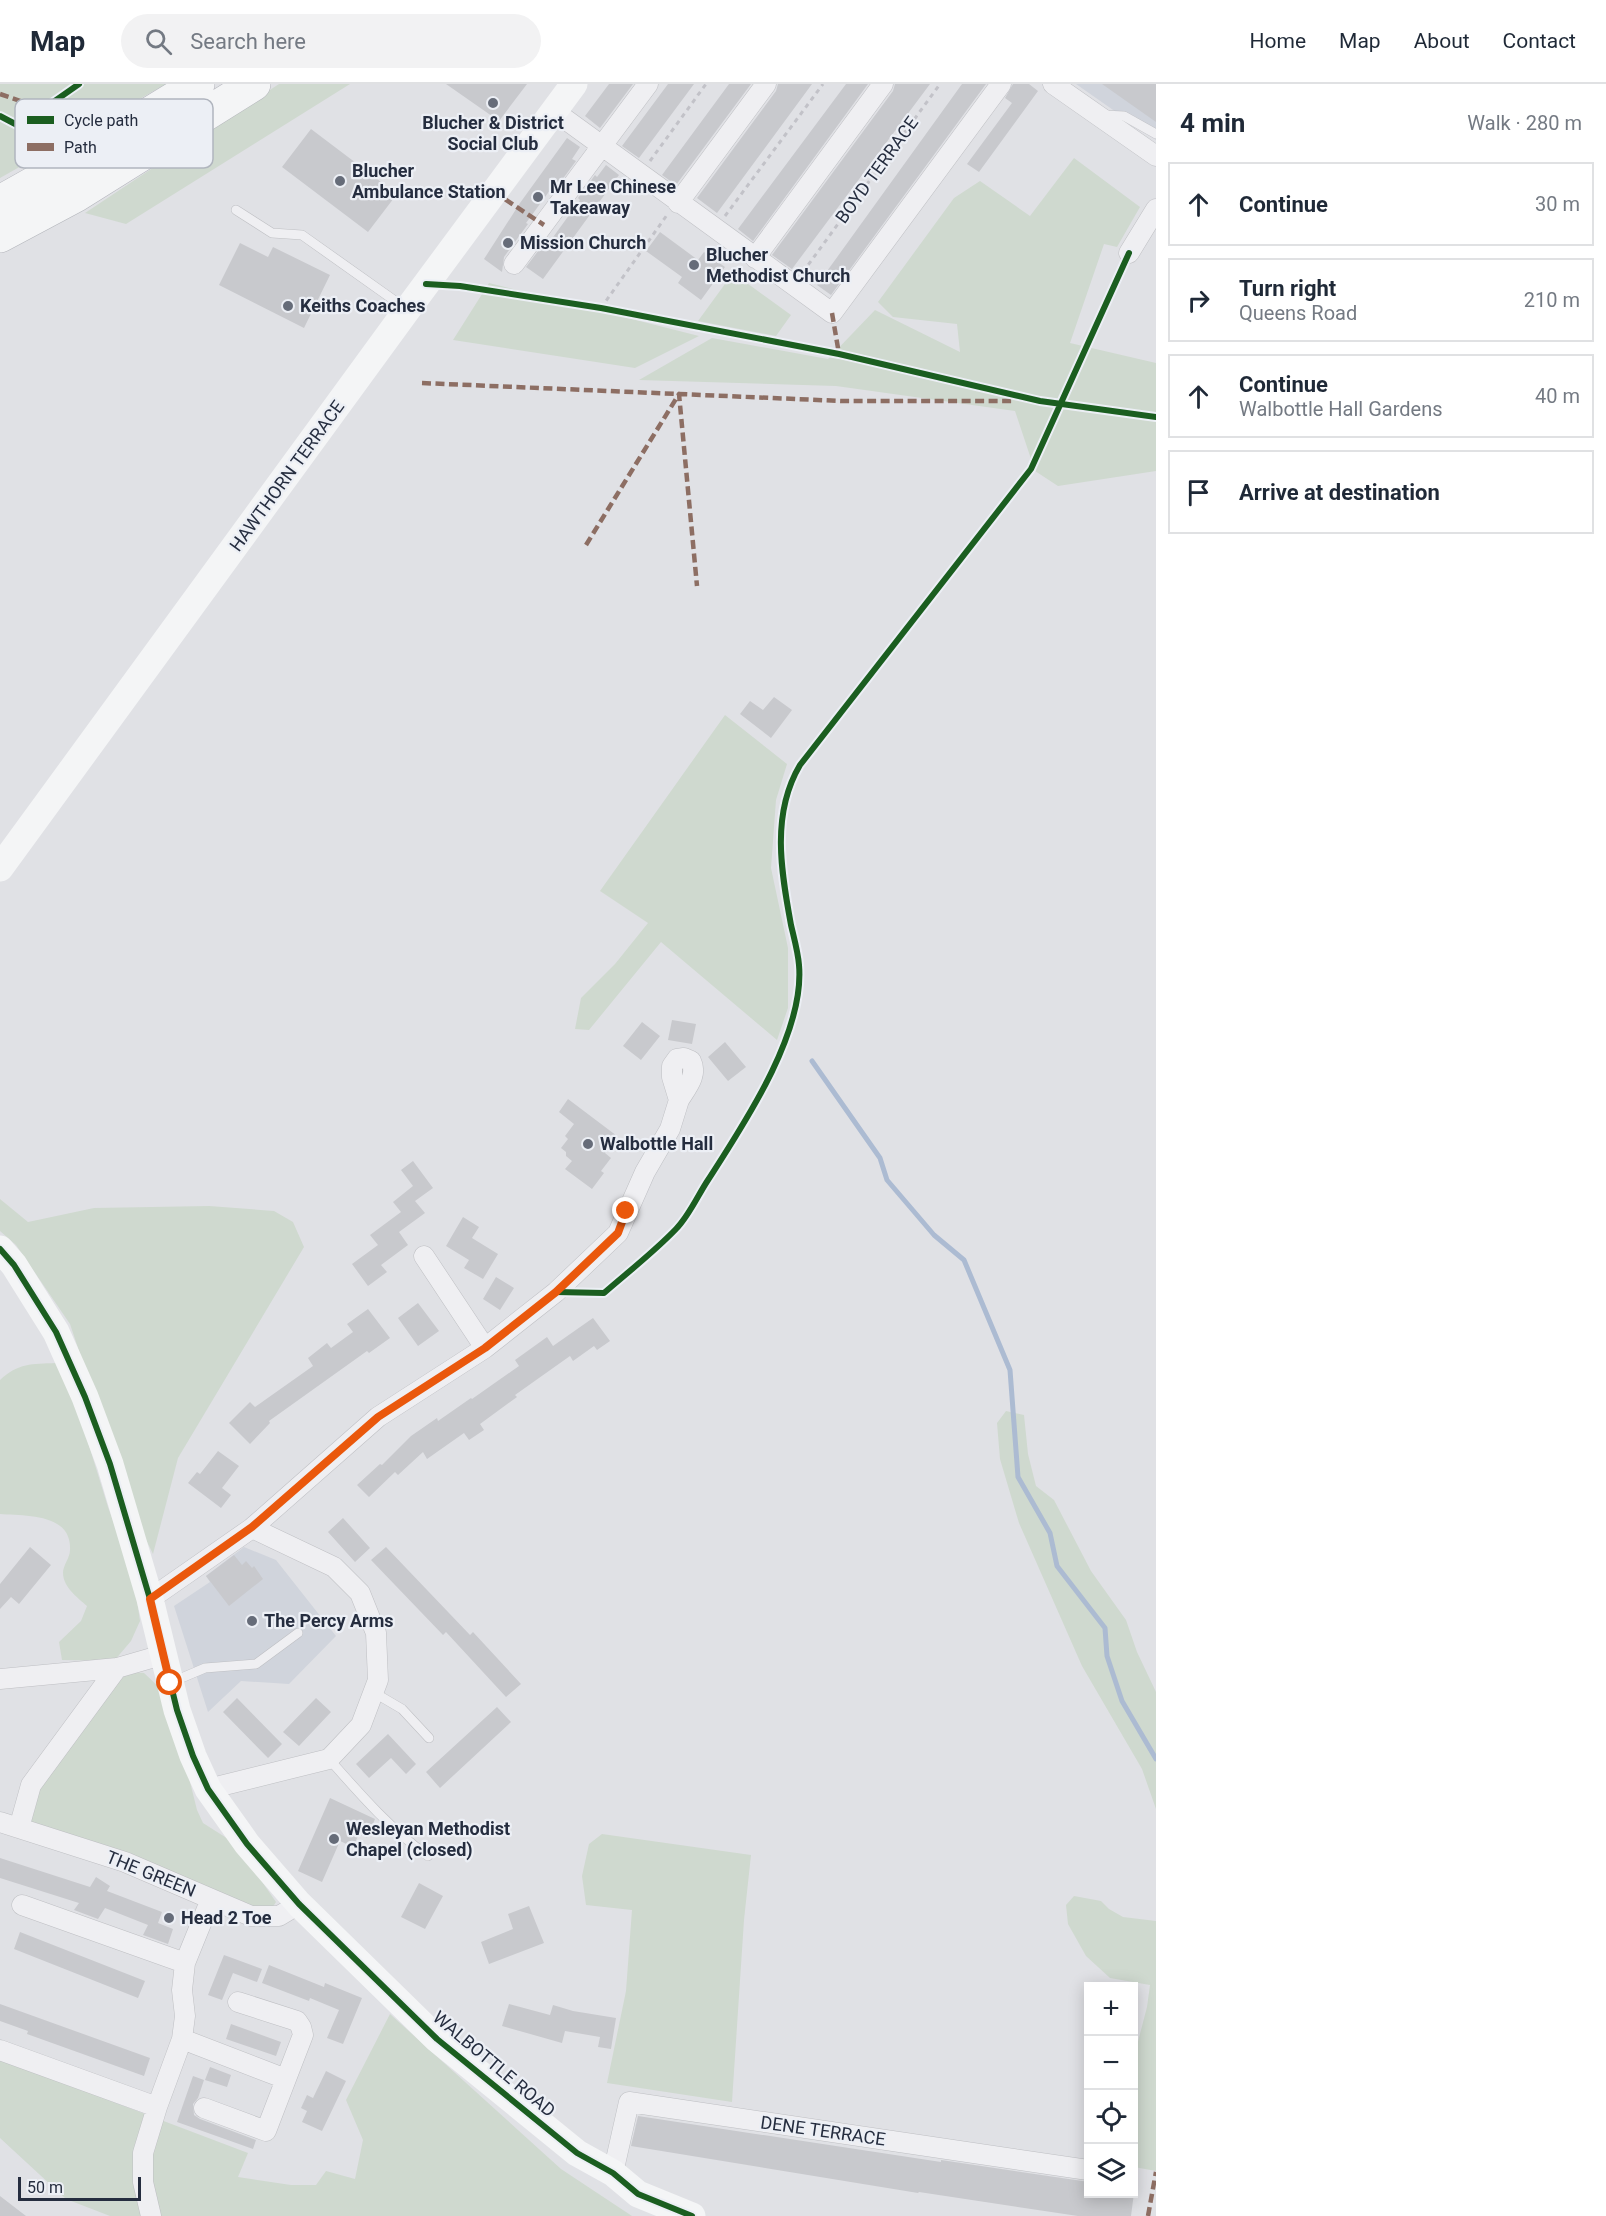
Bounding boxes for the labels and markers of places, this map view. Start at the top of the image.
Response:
marker: Blucher & District Social Club [486,96,500,110]
place label: Blucher & District Social Club [422,112,564,154]
place label: Blucher Ambulance Station [352,160,506,202]
marker: Blucher Ambulance Station [333,174,347,188]
place label: Mr Lee Chinese Takeaway [550,176,676,218]
marker: Mr Lee Chinese Takeaway [531,190,545,204]
place label: Mission Church [520,232,646,253]
marker: Mission Church [501,236,515,250]
place label: Blucher Methodist Church [706,244,850,286]
marker: Blucher Methodist Church [687,258,701,272]
place label: Keiths Coaches [300,295,426,316]
marker: Keiths Coaches [281,299,295,313]
place label: Walbottle Hall [600,1133,713,1154]
marker: Walbottle Hall [581,1137,595,1151]
place label: The Percy Arms [264,1610,394,1631]
marker: The Percy Arms [245,1614,259,1628]
place label: Wesleyan Methodist Chapel (closed) [346,1818,510,1861]
marker: Wesleyan Methodist Chapel (closed) [327,1832,341,1846]
place label: Head 2 Toe [181,1907,272,1928]
marker: Head 2 Toe [162,1911,176,1925]

